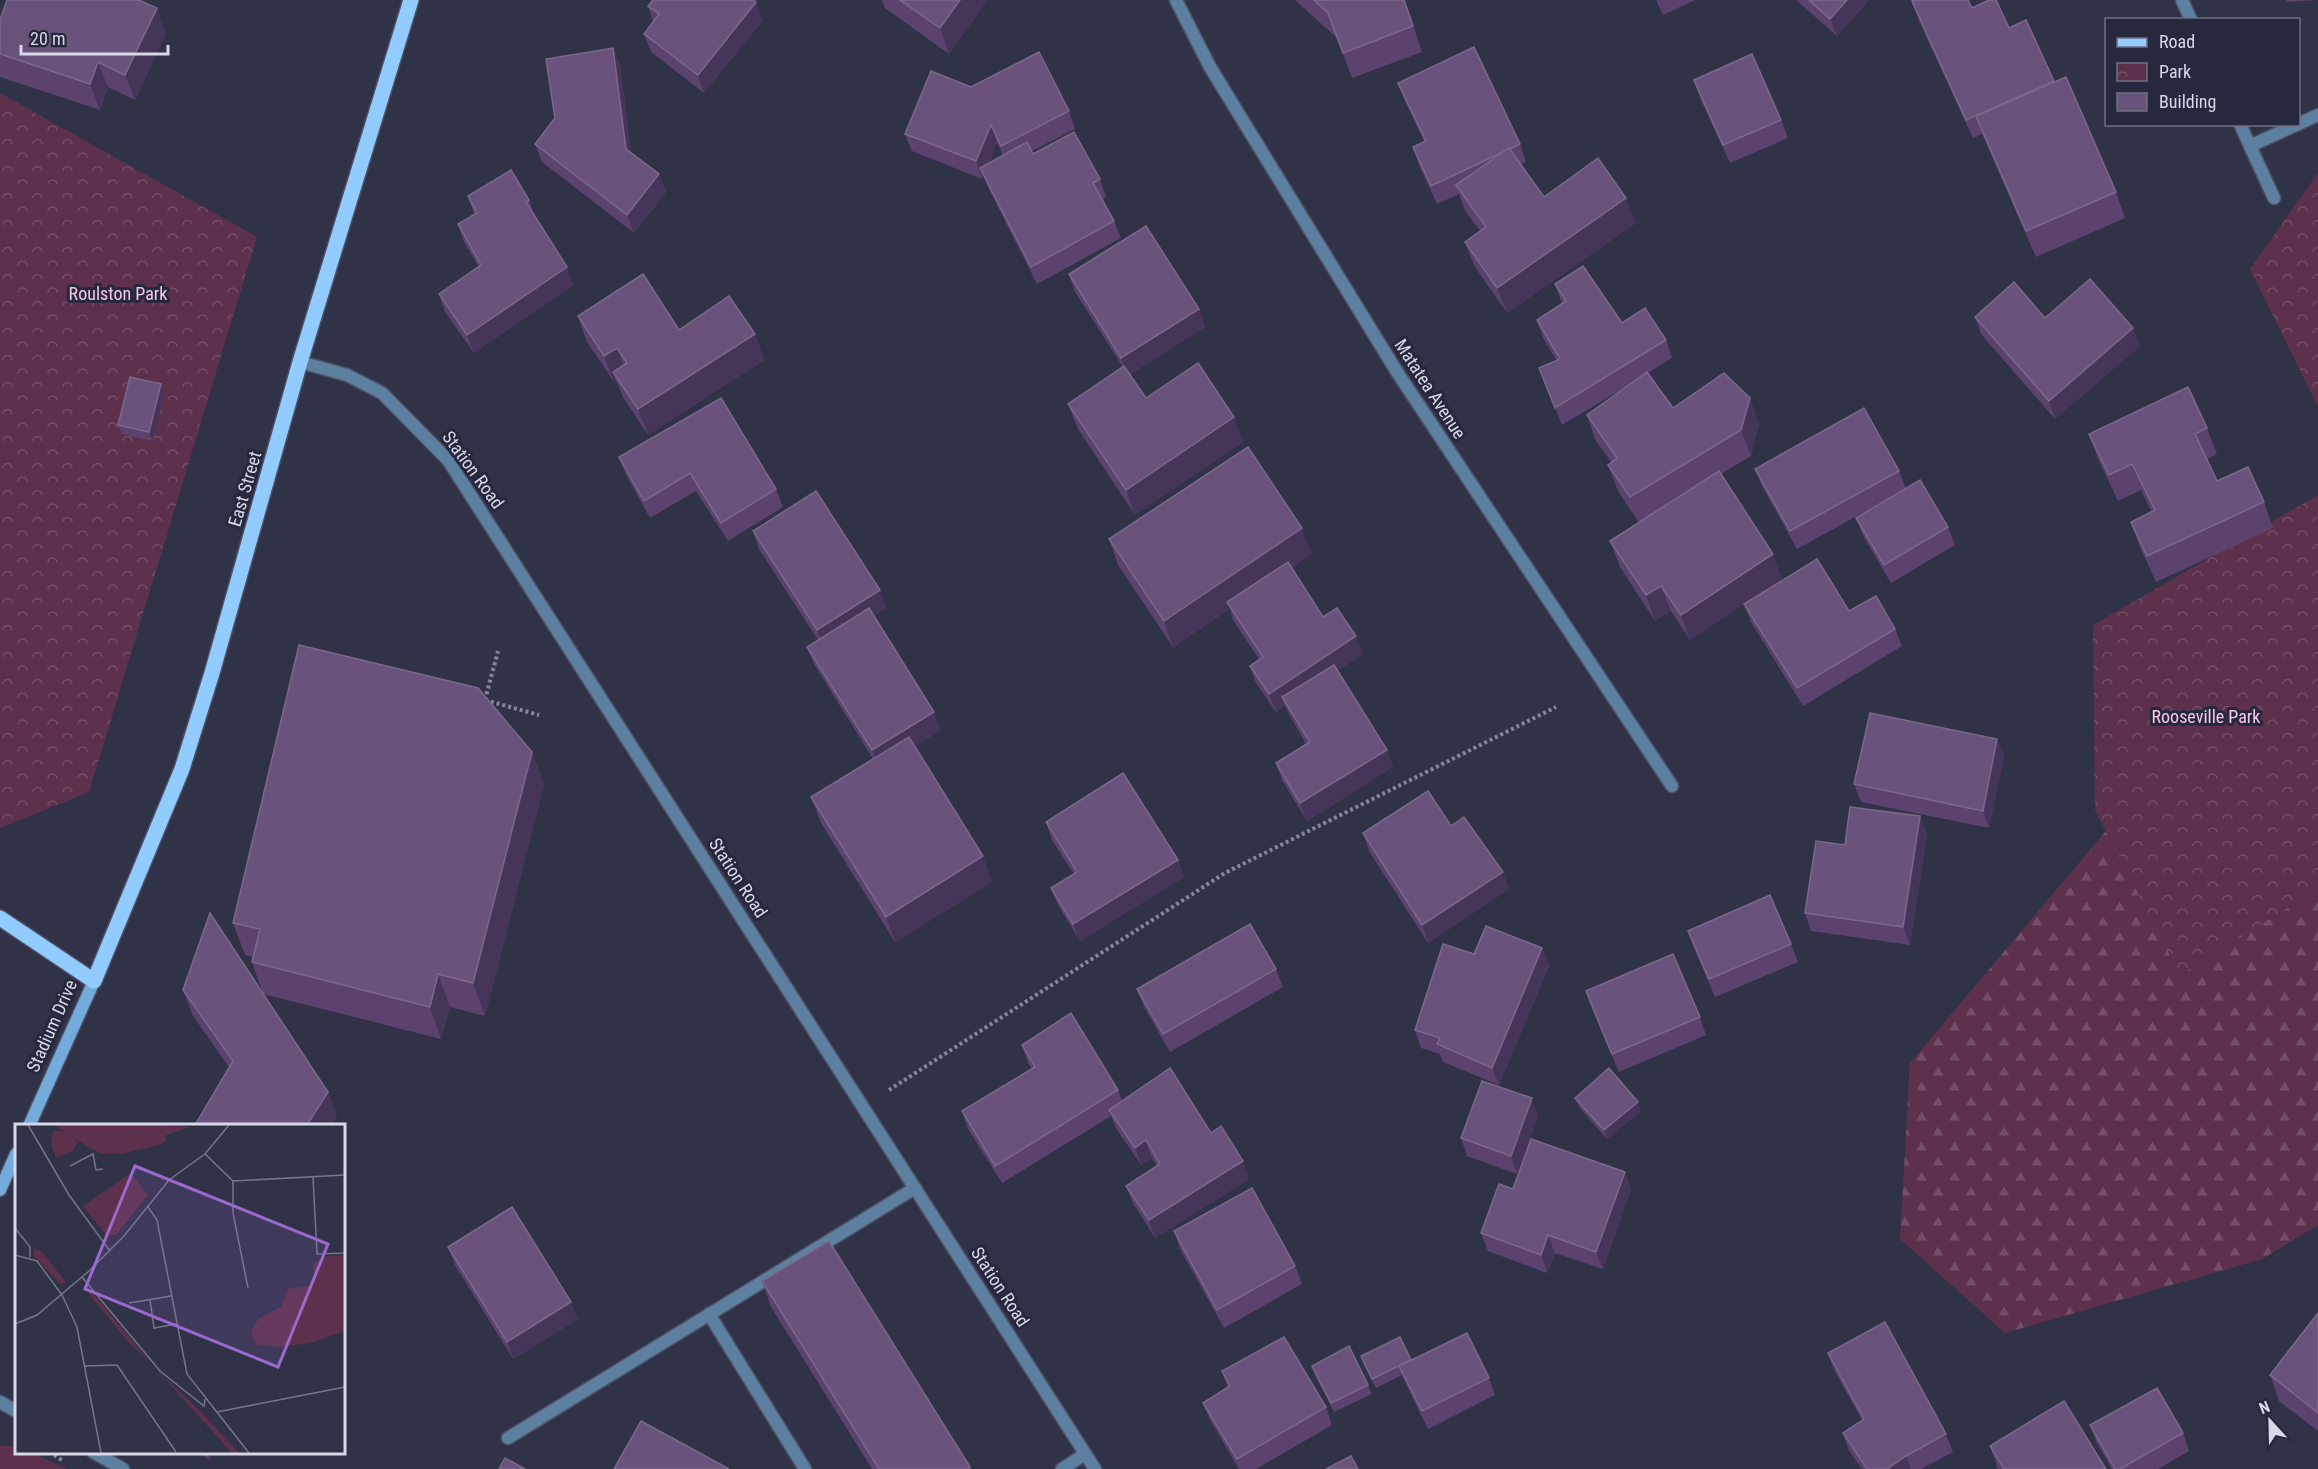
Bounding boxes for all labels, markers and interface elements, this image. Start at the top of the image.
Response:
scale bar [21,18,168,56]
legend [2105,18,2300,126]
text: 20 m [30,28,65,49]
text: Road [2159,31,2195,52]
text: Park [2159,61,2191,82]
text: Building [2159,91,2216,112]
park label: Roulston Park [69,283,167,304]
street label: Matatea Avenue [1390,335,1470,442]
street label: Station Road [438,427,509,513]
street label: East Street [224,449,265,529]
park label: Rooseville Park [2152,706,2260,727]
street label: Station Road [705,834,772,922]
street label: Stadium Drive [22,976,81,1075]
inset map [15,1124,345,1454]
street label: Station Road [967,1243,1034,1331]
north arrow [2240,1391,2300,1451]
text: N [2256,1397,2273,1418]

